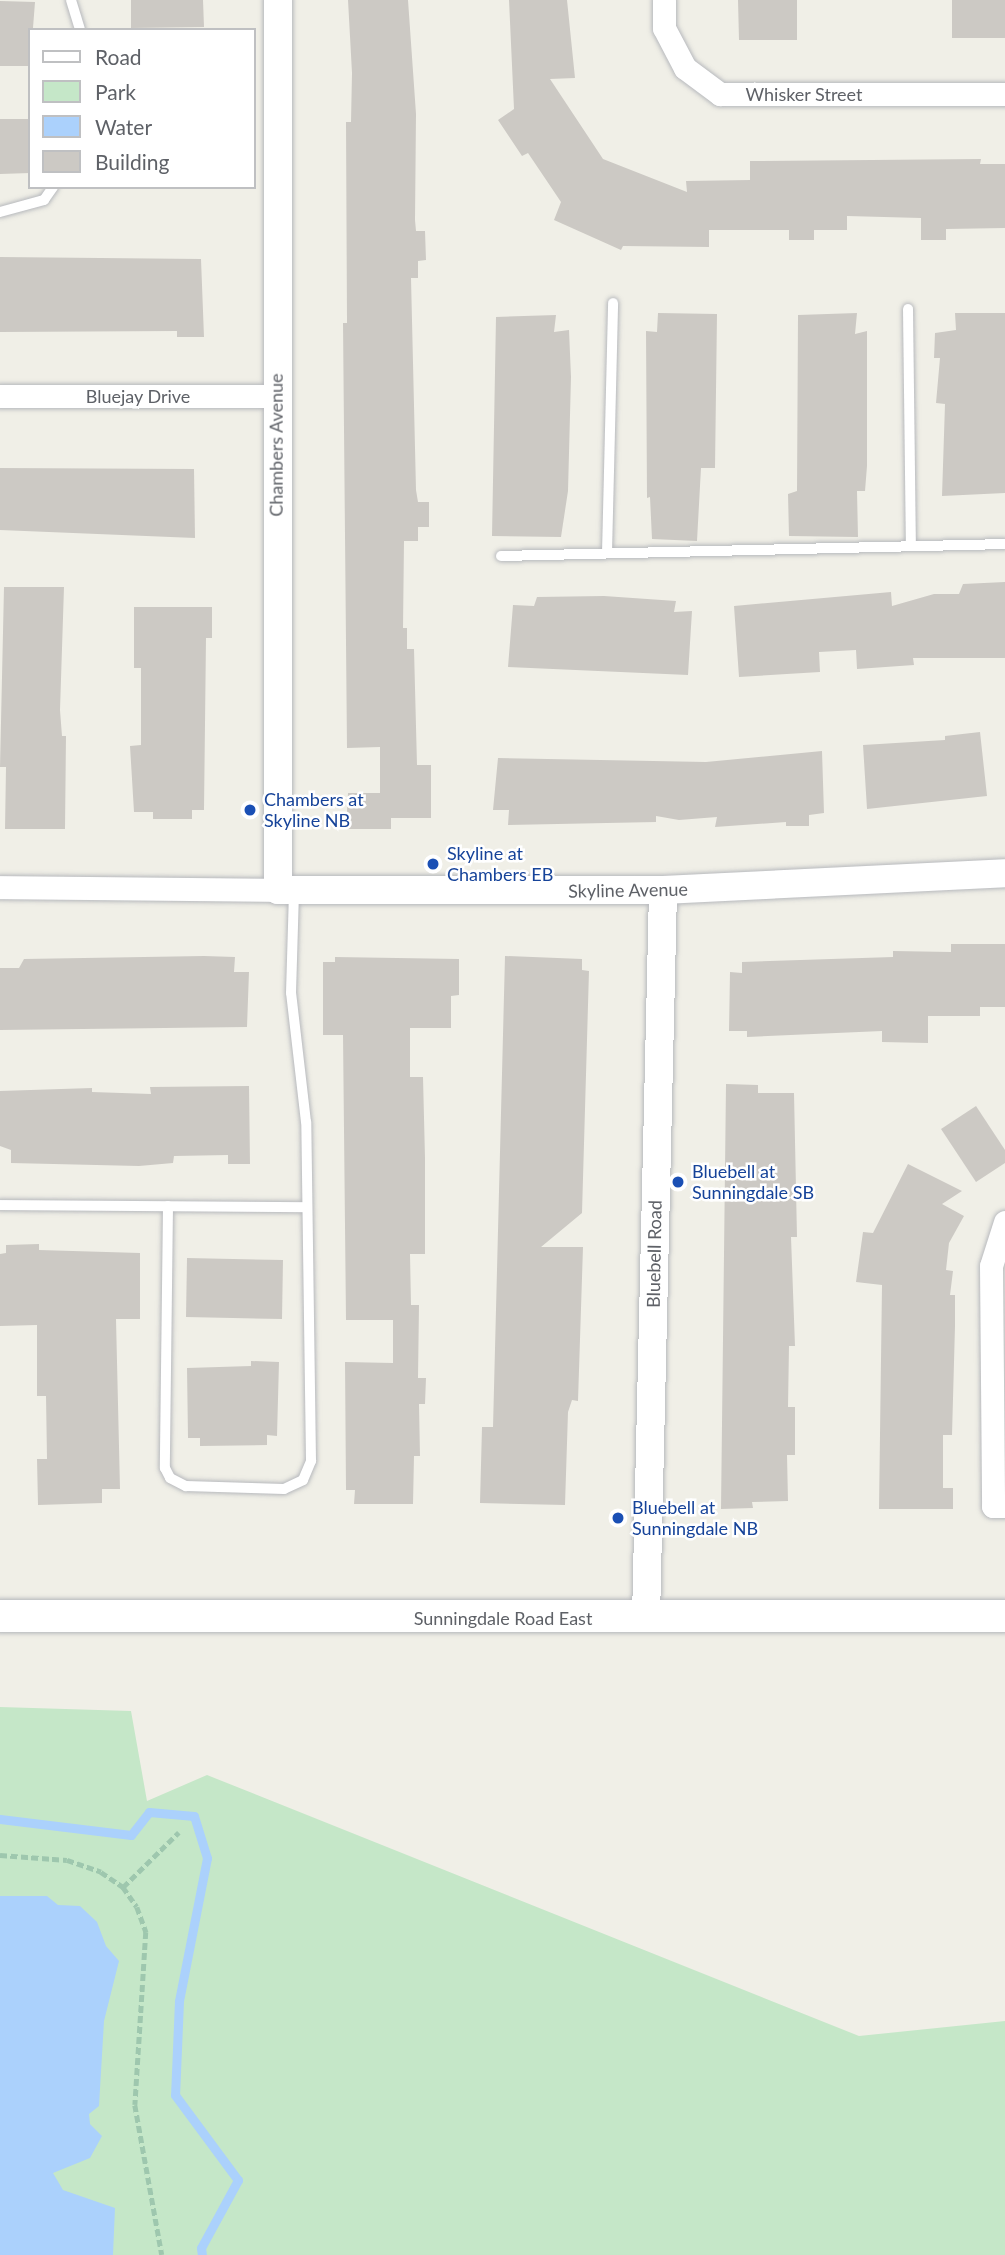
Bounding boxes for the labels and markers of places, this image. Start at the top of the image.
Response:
place label: Chambers at Skyline NB [264,789,364,832]
marker: Chambers at Skyline NB [242,802,258,818]
place label: Skyline at Chambers EB [447,843,553,886]
marker: Skyline at Chambers EB [425,856,441,872]
place label: Bluebell at Sunningdale SB [692,1161,814,1204]
marker: Bluebell at Sunningdale SB [670,1174,686,1190]
place label: Bluebell at Sunningdale NB [632,1497,758,1540]
marker: Bluebell at Sunningdale NB [610,1510,626,1526]

